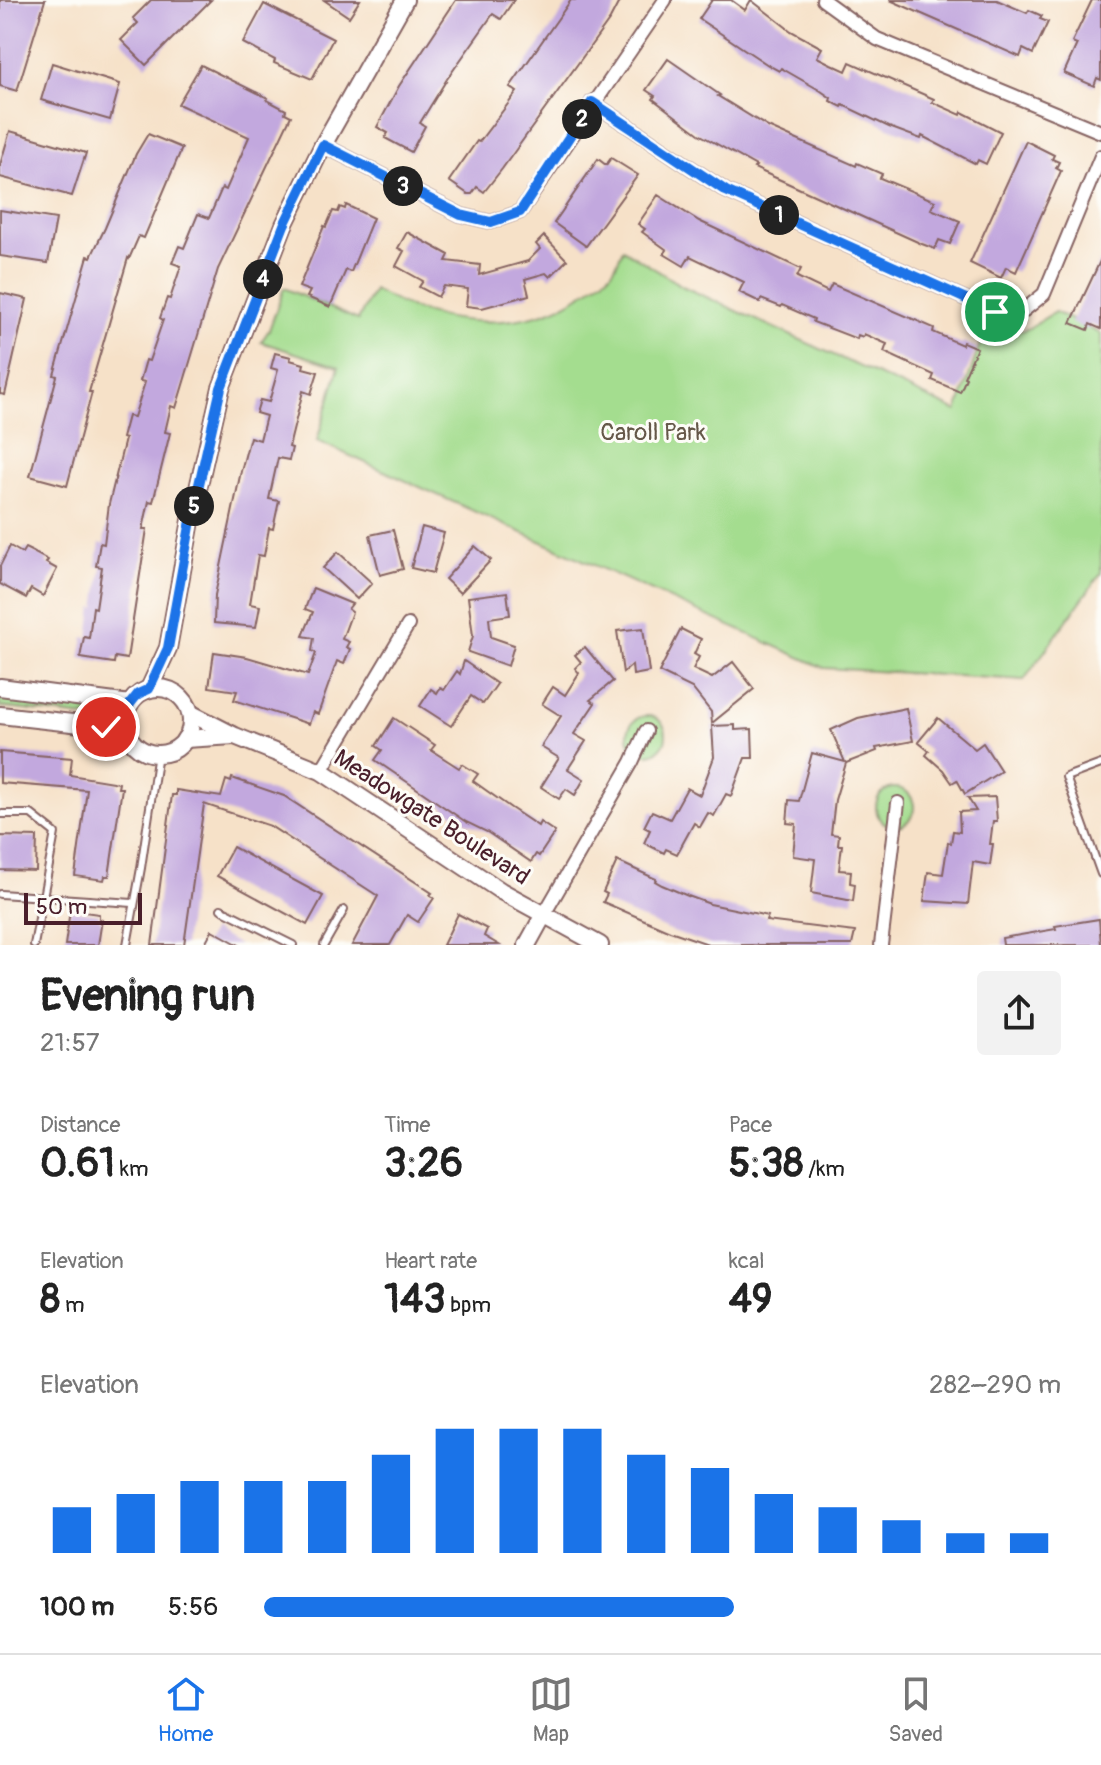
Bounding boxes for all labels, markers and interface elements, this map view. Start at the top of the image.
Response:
pin: 2 [562,99,602,139]
text: 2 [576,105,588,133]
pin: 3 [383,166,423,206]
text: 3 [397,172,409,200]
pin: 1 [759,195,799,235]
text: 1 [775,201,783,229]
pin: 4 [243,259,283,299]
text: 4 [257,265,269,293]
pin [961,278,1029,346]
icon: arrive [973,290,1017,334]
park label: Caroll Park [600,418,706,447]
pin: 5 [174,486,214,526]
text: 5 [188,492,200,520]
pin [72,693,140,761]
icon: check [84,705,128,749]
street label: Meadowgate Boulevard [328,743,535,892]
scale bar [24,889,142,925]
text: 50 m [36,893,87,921]
text: Evening run [40,969,255,1024]
button: share [977,971,1061,1055]
text: 21:57 [40,1027,100,1059]
text: Distance [40,1111,120,1139]
text: Time [384,1111,430,1139]
text: Pace [729,1111,772,1139]
text: 0.61 [40,1139,115,1188]
text: 3:26 [384,1139,463,1188]
text: 5:38 [729,1139,804,1188]
text: km [115,1155,148,1183]
text: /km [804,1155,845,1183]
text: Elevation [40,1247,124,1275]
text: Heart rate [384,1247,477,1275]
text: kcal [729,1247,764,1275]
text: 8 [40,1275,60,1324]
text: 143 [384,1275,446,1324]
text: 49 [729,1275,772,1324]
text: m [60,1291,84,1319]
text: bpm [446,1291,491,1319]
text: Elevation [40,1369,139,1401]
text: 282–290 m [929,1369,1061,1401]
text: 100 m [40,1591,114,1623]
text: 5:56 [168,1591,218,1623]
tab: Home [158,1672,213,1748]
tab: Map [529,1672,573,1748]
tab: Saved [889,1672,943,1748]

